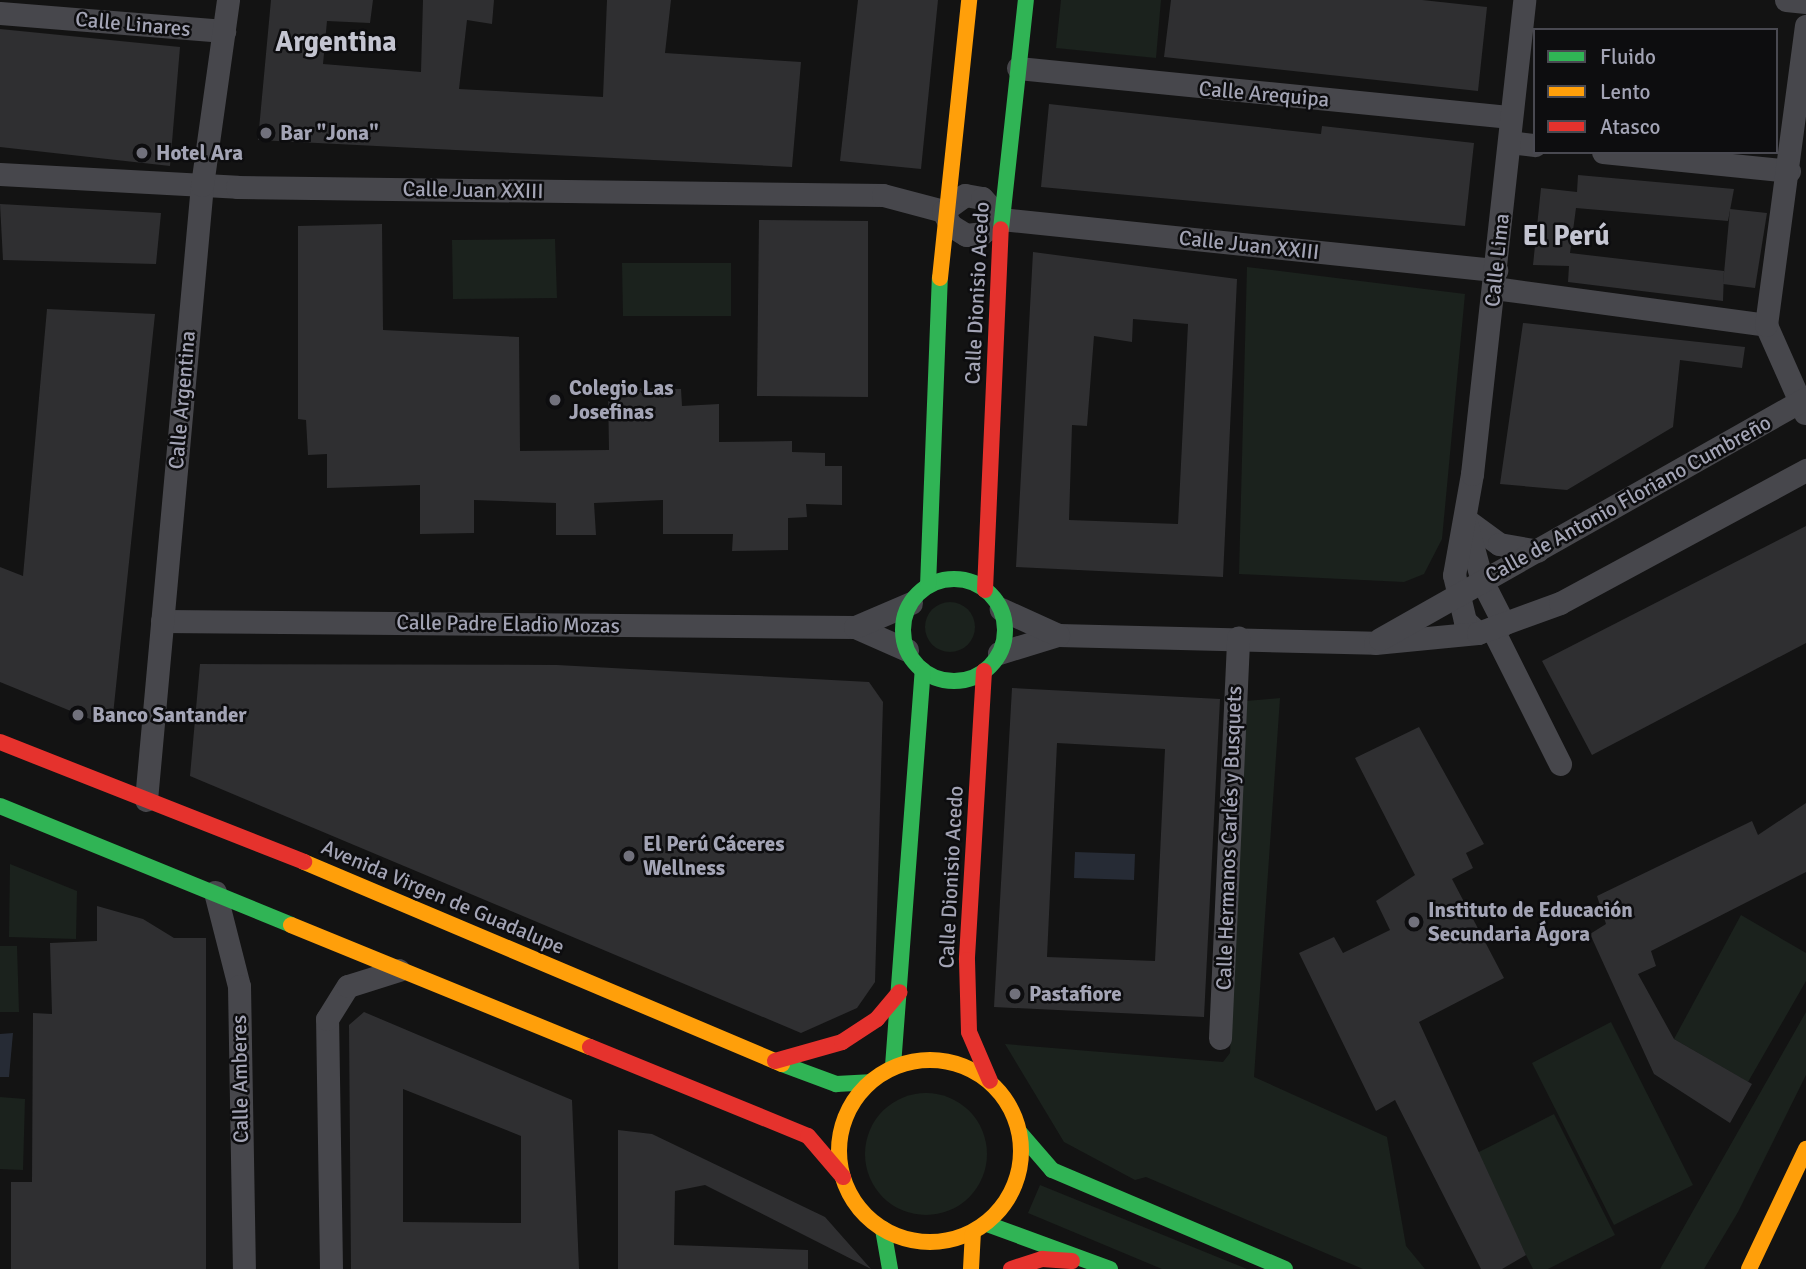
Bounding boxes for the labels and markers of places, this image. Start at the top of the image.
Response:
place label: Bar "Jona" [280,120,379,146]
marker: Bar "Jona" [258,125,274,141]
place label: Hotel Ara [156,140,243,166]
marker: Hotel Ara [134,145,150,161]
place label: Colegio Las Josefinas [569,375,674,425]
marker: Colegio Las Josefinas [547,392,563,408]
place label: Banco Santander [92,702,247,728]
marker: Banco Santander [70,707,86,723]
place label: El Perú Cáceres Wellness [643,831,784,881]
marker: El Perú Cáceres Wellness [621,848,637,864]
place label: Instituto de Educación Secundaria Ágora [1428,897,1633,947]
marker: Instituto de Educación Secundaria Ágora [1406,914,1422,930]
place label: Pastafiore [1029,981,1122,1007]
marker: Pastafiore [1007,986,1023,1002]

